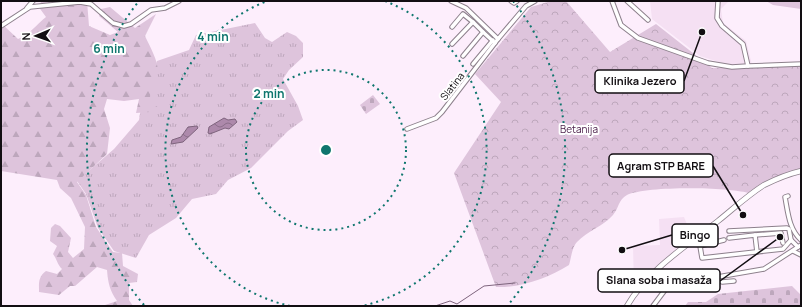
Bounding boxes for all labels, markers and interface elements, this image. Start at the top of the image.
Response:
north arrow [16,16,56,56]
text: 4 min [197,28,229,45]
text: N [18,32,33,41]
text: 6 min [93,40,125,57]
street label: Slatina [437,69,467,103]
callout: Klinika Jezero [595,70,684,93]
text: Klinika Jezero [604,73,677,88]
text: 2 min [253,85,285,102]
park label: Betanija [560,122,598,136]
centre of rings [319,143,333,157]
callout: Agram STP BARE [609,154,713,177]
text: Agram STP BARE [617,158,705,173]
callout: Bingo [672,224,718,247]
text: Bingo [680,227,710,242]
callout: Slana soba i masaža [598,269,720,292]
text: Slana soba i masaža [606,272,712,287]

